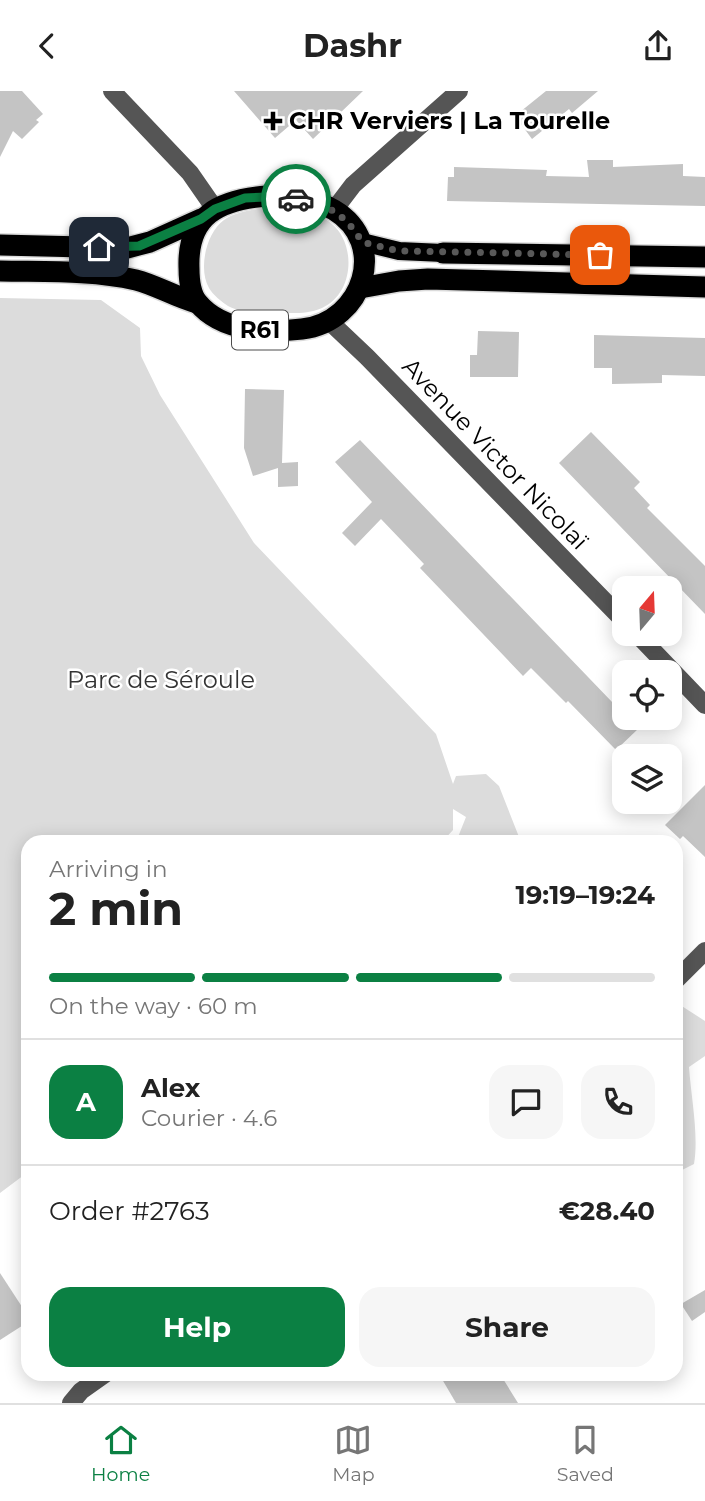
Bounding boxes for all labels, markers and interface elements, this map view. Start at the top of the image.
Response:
text: Dashr [303,26,402,65]
icon: back [28,27,66,65]
icon: share [639,27,677,65]
place label: CHR Verviers | La Tourelle [289,106,610,135]
marker: CHR Verviers | La Tourelle [263,111,283,131]
courier [261,164,331,234]
icon: car [277,180,315,218]
pin [69,217,129,277]
pin [570,225,630,285]
icon: home [80,228,118,266]
icon: bag [581,236,619,274]
road number: R61 [232,311,288,349]
street label: Avenue Victor Nicolaï [396,352,594,555]
north arrow [612,576,682,646]
map controls [612,576,682,814]
button: locate [612,660,682,730]
park label: Parc de Séroule [67,665,255,694]
button: layers [612,744,682,814]
text: Arriving in [49,855,168,883]
text: 19:19–19:24 [516,879,655,911]
text: 2 min [49,880,183,937]
text: On the way · 60 m [49,992,258,1020]
button: chat [489,1065,563,1139]
button: phone [581,1065,655,1139]
text: Alex [141,1072,200,1104]
text: A [76,1086,96,1118]
text: Courier · 4.6 [141,1104,277,1132]
text: Order #2763 [49,1195,210,1227]
text: €28.40 [559,1195,655,1227]
button: Help [49,1287,345,1367]
button: Share [359,1287,655,1367]
tab: Home [91,1421,150,1486]
tab: Map [332,1421,375,1486]
tab: Saved [557,1421,614,1486]

